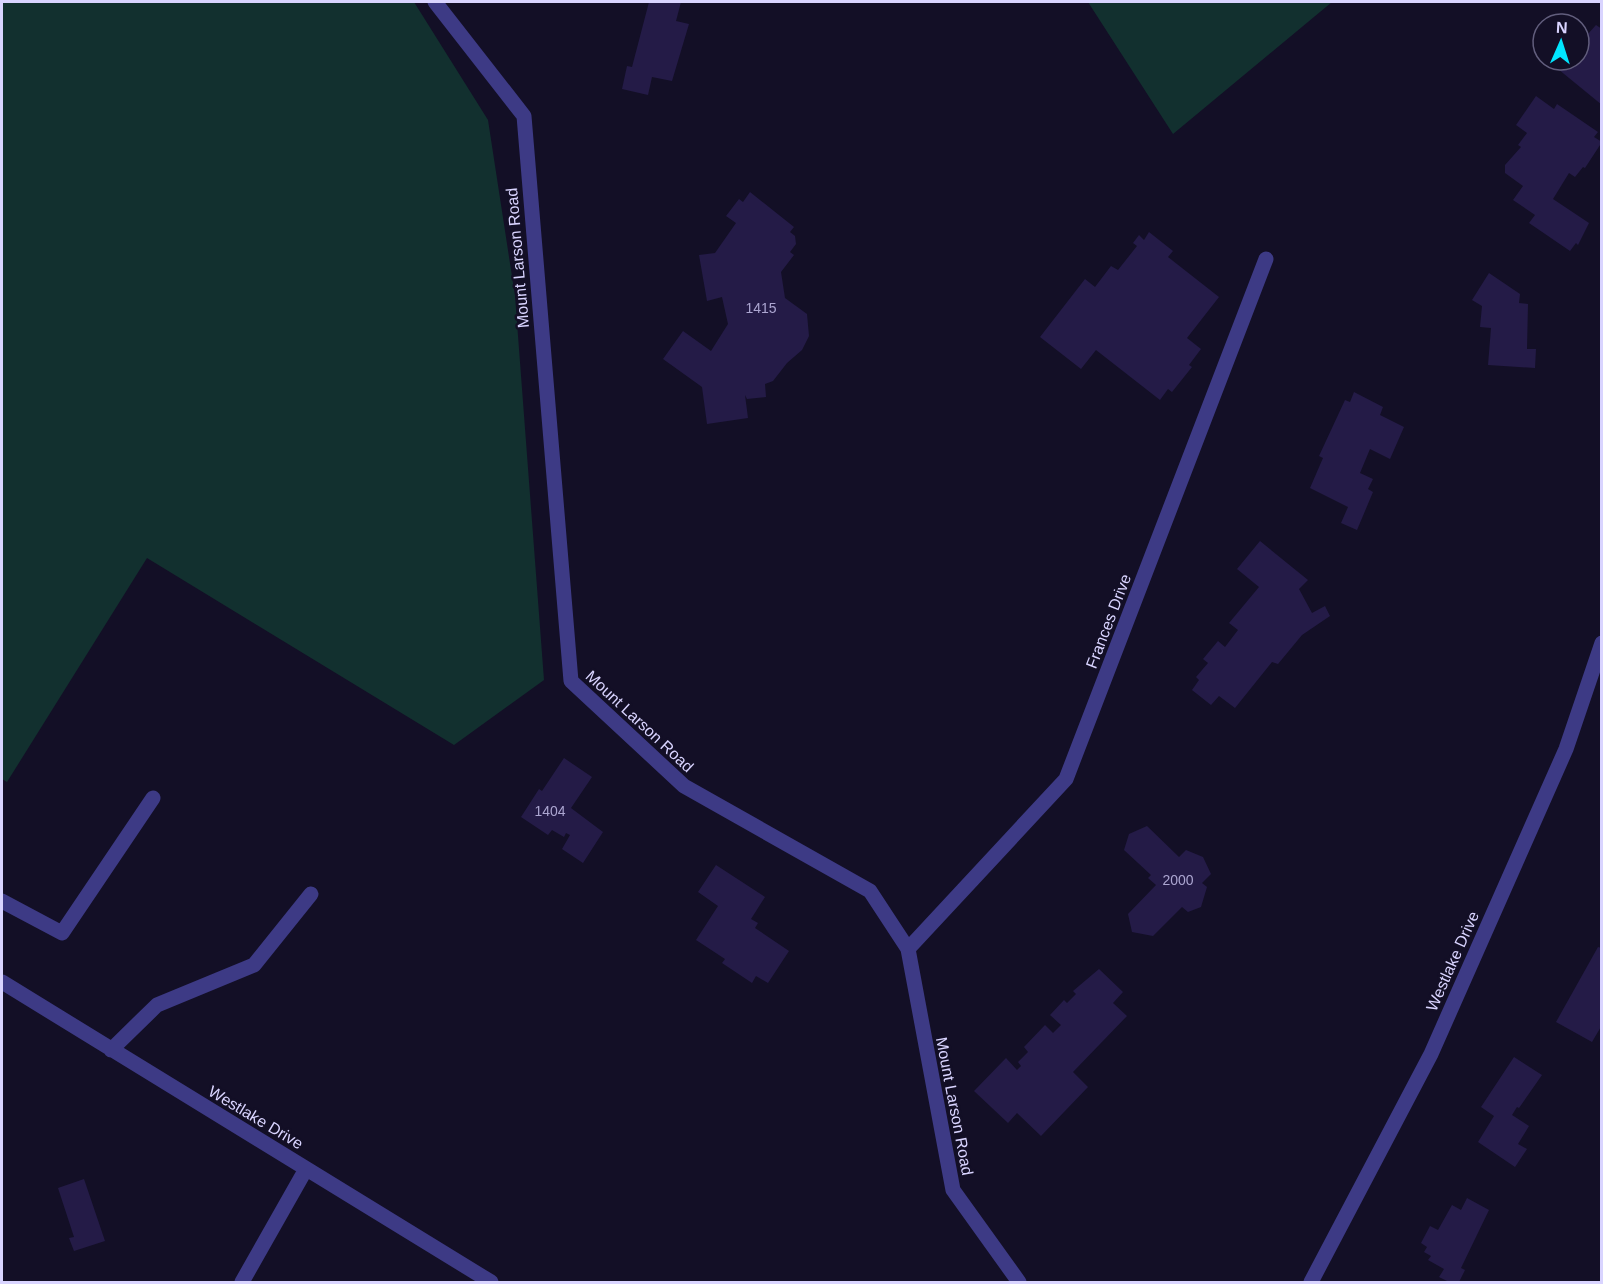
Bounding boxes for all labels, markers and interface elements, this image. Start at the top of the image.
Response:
north arrow [1531,12,1591,72]
text: N [1556,19,1568,36]
street label: Mount Larson Road [503,187,532,329]
house number: 1415 [745,300,777,316]
street label: Frances Drive [1083,572,1134,671]
street label: Mount Larson Road [582,667,697,776]
house number: 1404 [534,803,566,819]
house number: 2000 [1162,872,1194,888]
street label: Westlake Drive [1423,909,1482,1014]
street label: Mount Larson Road [933,1035,976,1177]
street label: Westlake Drive [205,1083,306,1152]

